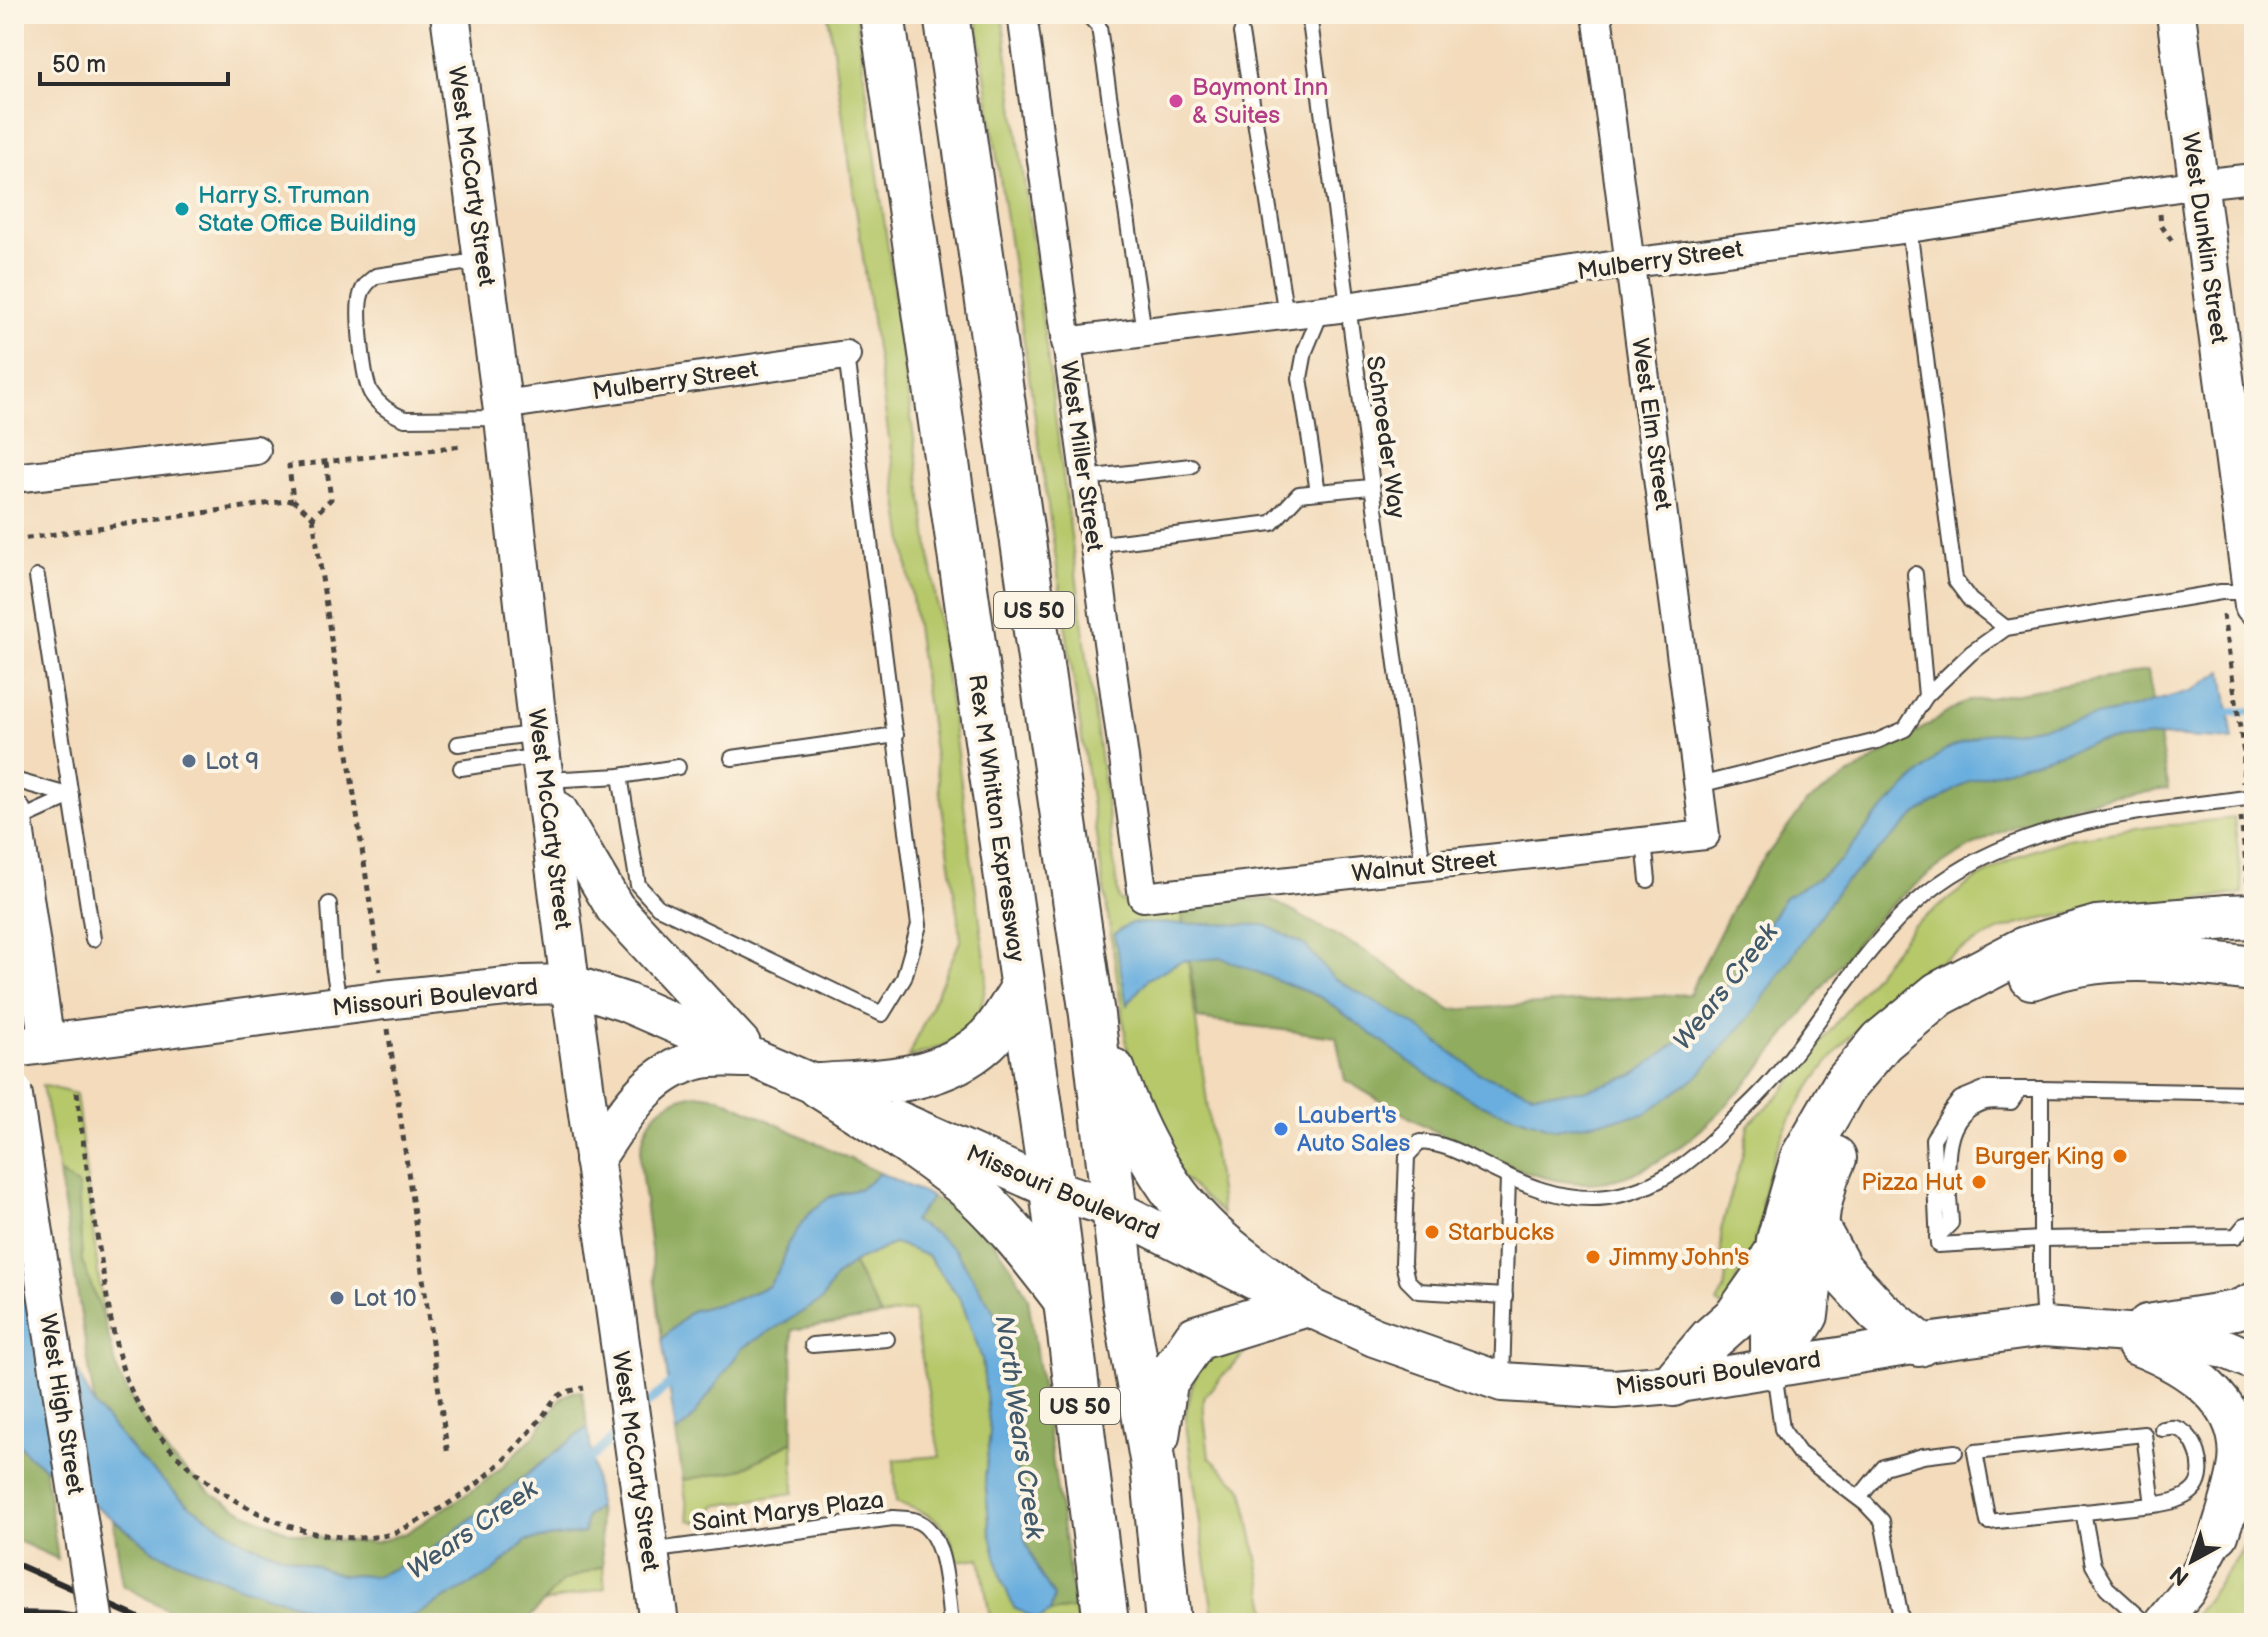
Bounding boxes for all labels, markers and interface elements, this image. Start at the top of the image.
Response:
scale bar [40,36,228,86]
text: 50 m [52,50,106,79]
street label: West McCarty Street [442,64,501,289]
place label: Baymont Inn & Suites [1192,73,1328,130]
marker: Baymont Inn & Suites [1167,92,1185,110]
street label: West Dunklin Street [2175,131,2234,346]
place label: Harry S. Truman State Office Building [198,181,416,238]
marker: Harry S. Truman State Office Building [173,200,191,218]
street label: Mulberry Street [1575,234,1745,286]
street label: West Elm Street [1625,336,1678,513]
street label: Mulberry Street [590,354,760,406]
street label: Schroeder Way [1360,354,1411,520]
street label: West Miller Street [1054,359,1109,554]
road number: US 50 [994,592,1074,628]
street label: Rex M Whitton Expressway [962,673,1031,964]
street label: West McCarty Street [522,707,578,932]
place label: Lot 9 [205,747,259,776]
marker: Lot 9 [180,752,198,770]
street label: Walnut Street [1350,844,1499,889]
water label: Wears Creek [1667,916,1786,1056]
street label: Missouri Boulevard [331,972,539,1023]
place label: Laubert's Auto Sales [1297,1101,1411,1158]
marker: Laubert's Auto Sales [1272,1120,1290,1138]
street label: Missouri Boulevard [962,1139,1164,1246]
place label: Burger King [1974,1142,2104,1171]
marker: Burger King [2111,1147,2129,1165]
place label: Pizza Hut [1861,1168,1964,1197]
marker: Pizza Hut [1970,1173,1988,1191]
place label: Starbucks [1448,1218,1555,1247]
marker: Starbucks [1423,1223,1441,1241]
place label: Jimmy John's [1609,1243,1750,1272]
marker: Jimmy John's [1584,1248,1602,1266]
place label: Lot 10 [353,1284,417,1313]
marker: Lot 10 [328,1289,346,1307]
street label: West High Street [33,1312,90,1497]
water label: North Wears Creek [987,1313,1050,1542]
street label: Missouri Boulevard [1614,1345,1823,1402]
street label: West McCarty Street [606,1349,665,1574]
road number: US 50 [1040,1388,1120,1424]
water label: Wears Creek [402,1473,545,1587]
street label: Saint Marys Plaza [691,1485,886,1538]
north arrow [2152,1521,2232,1601]
text: N [2165,1560,2195,1591]

